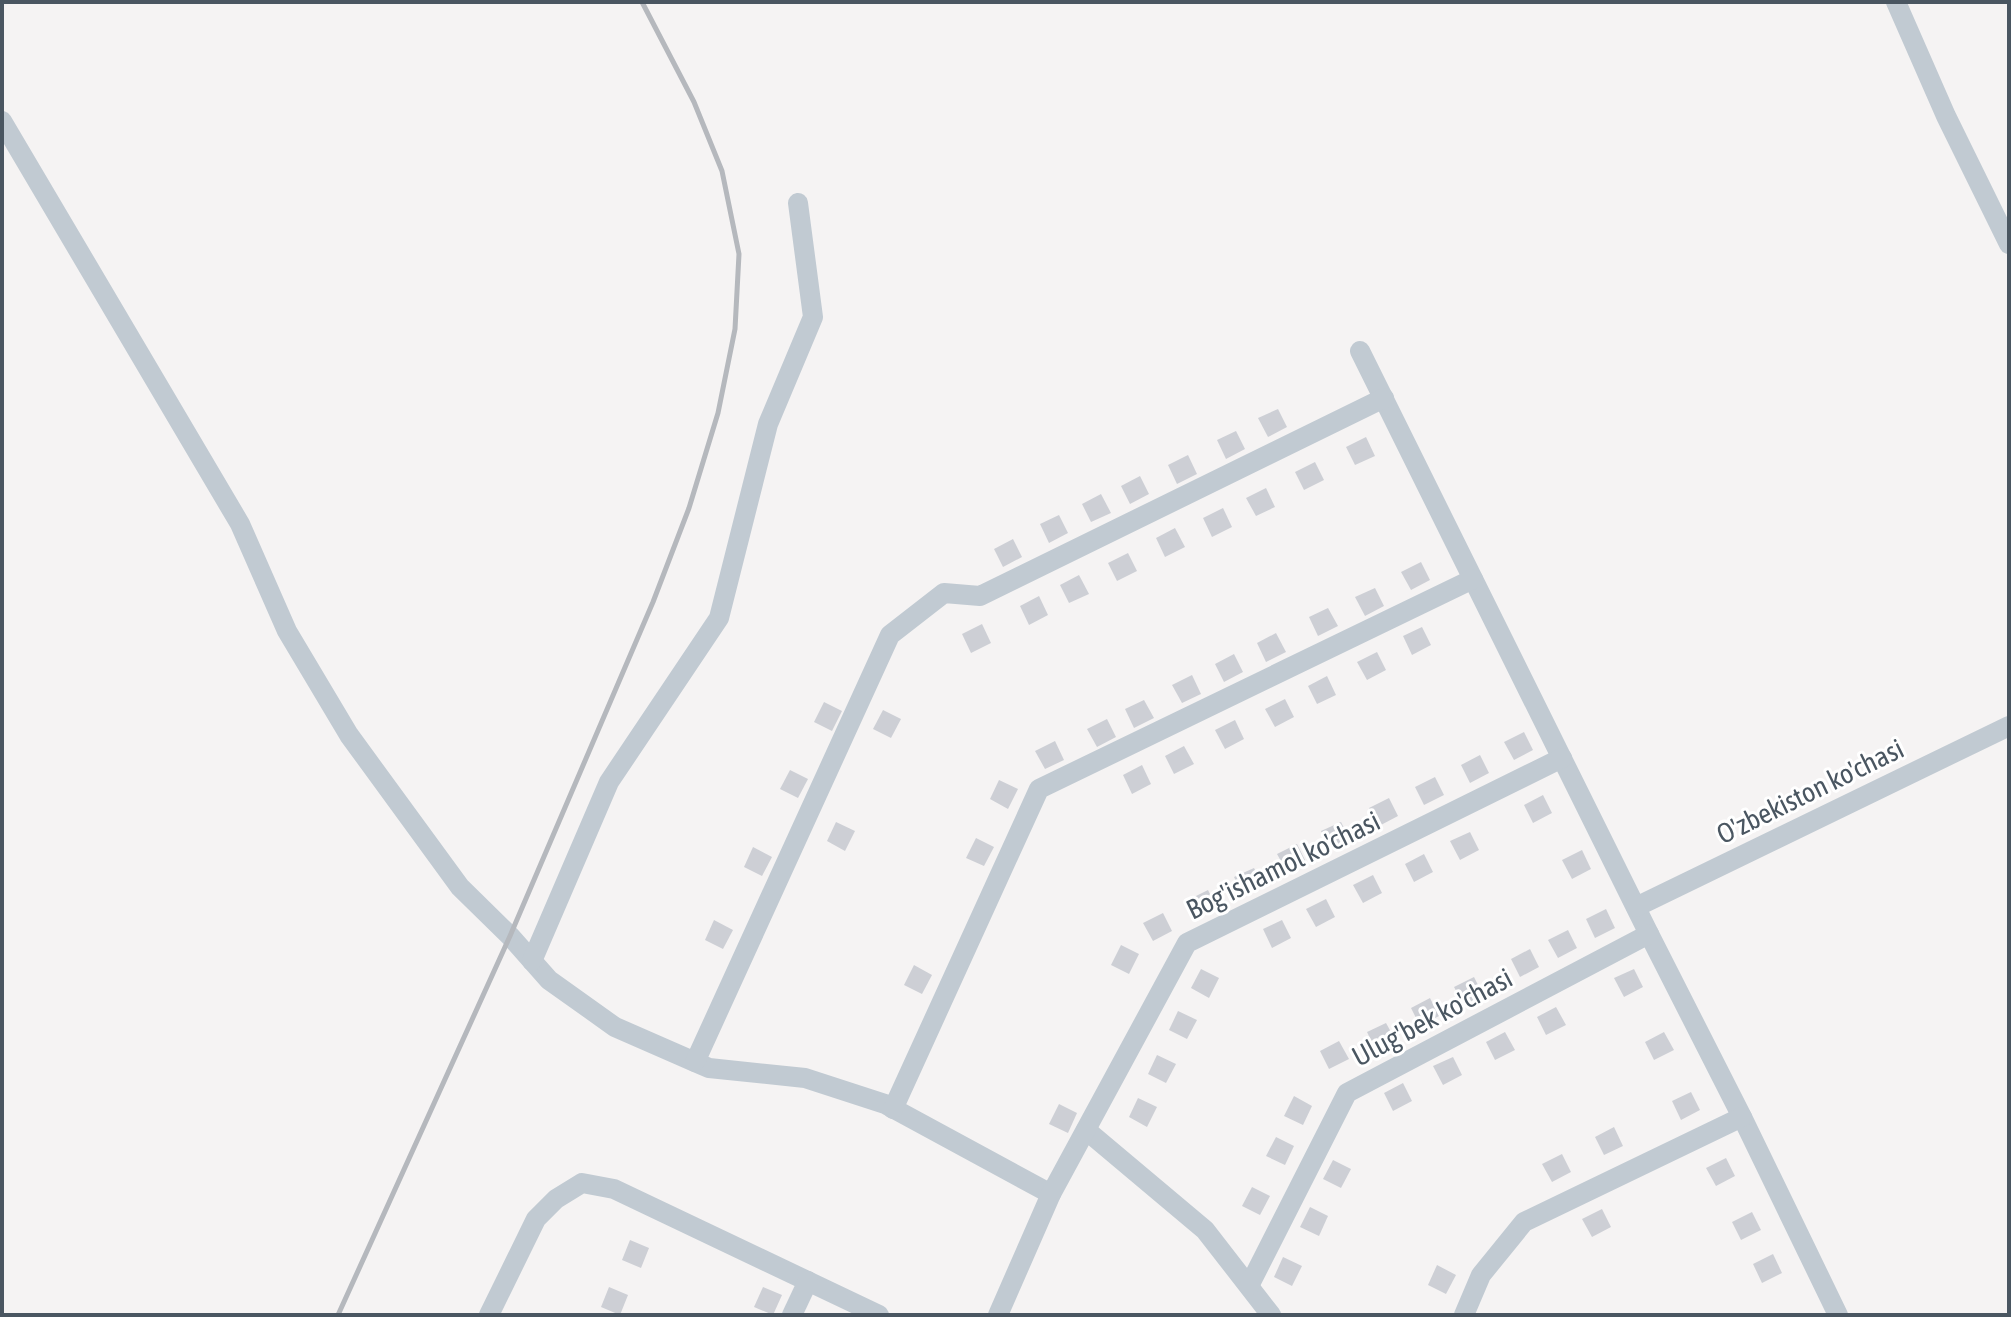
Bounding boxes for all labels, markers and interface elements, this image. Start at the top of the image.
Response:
street label: O'zbekiston ko'chasi [1711,732,1909,850]
street label: Bog'ishamol ko'chasi [1181,804,1385,926]
street label: Ulug'bek ko'chasi [1346,961,1518,1073]

